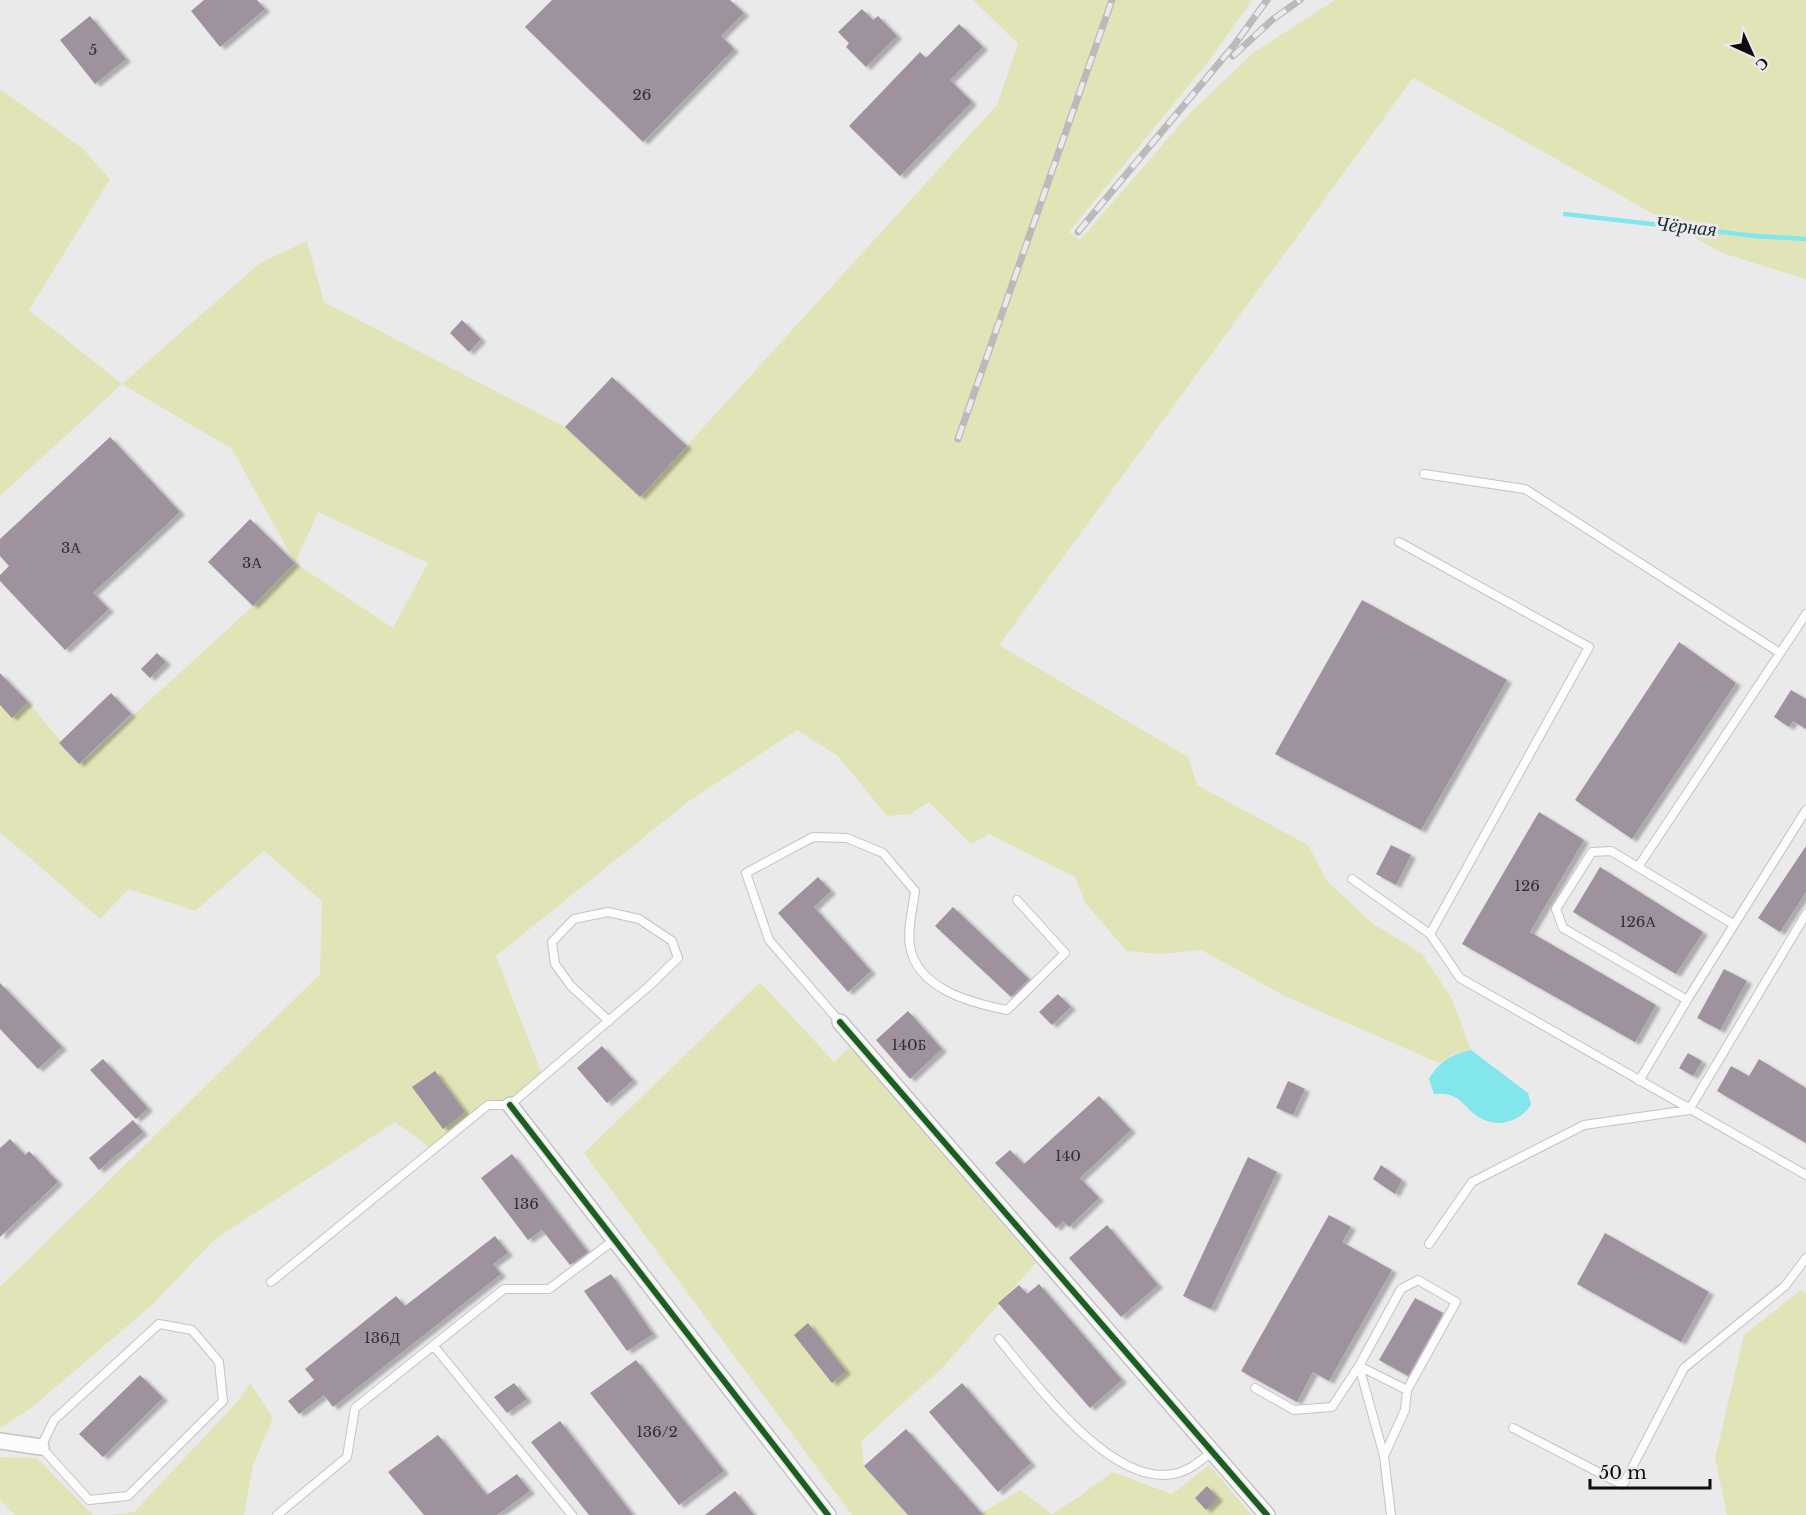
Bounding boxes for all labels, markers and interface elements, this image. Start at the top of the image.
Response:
north arrow [1722,24,1782,84]
house number: 5 [89,40,97,59]
text: С [1751,53,1774,76]
house number: 26 [633,85,651,104]
water label: Чёрная [1654,211,1718,241]
house number: 3А [61,538,81,557]
house number: 3А [242,553,262,572]
house number: 126 [1514,876,1540,895]
house number: 126А [1620,912,1656,931]
house number: 140Б [892,1035,926,1054]
house number: 140 [1055,1146,1081,1165]
house number: 136 [513,1194,539,1213]
house number: 136Д [364,1328,400,1347]
house number: 136/2 [636,1422,678,1441]
scale bar [1590,1452,1710,1490]
text: 50 m [1599,1462,1647,1484]

